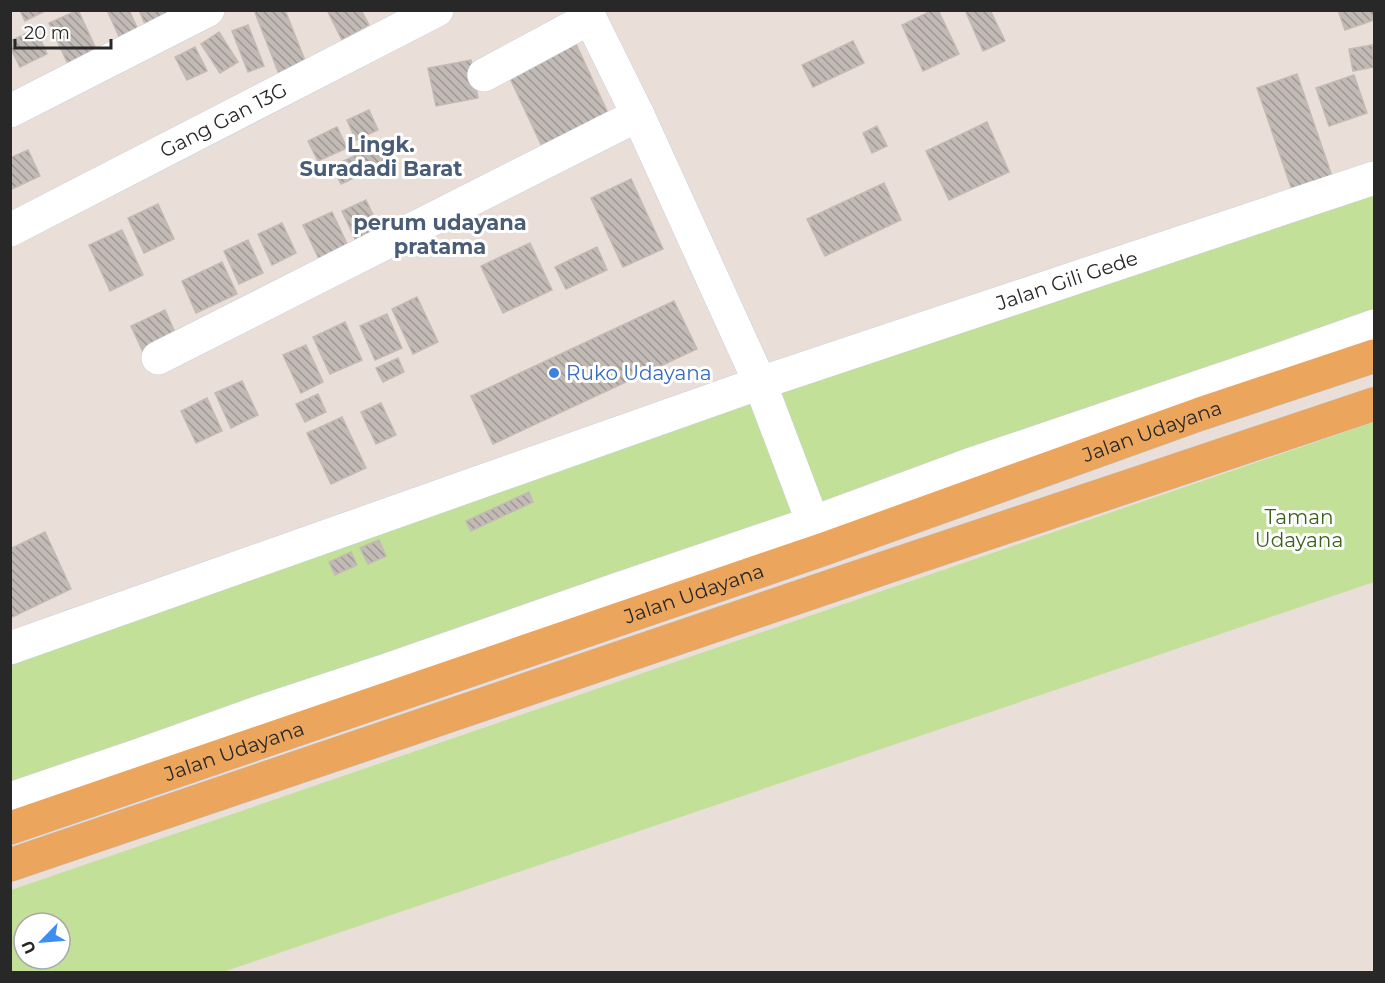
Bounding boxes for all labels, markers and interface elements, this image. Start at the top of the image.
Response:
scale bar [15,12,111,50]
text: 20 m [24,22,70,44]
street label: Gang Gan 13G [156,77,291,163]
district label: Lingk. Suradadi Barat [300,132,462,181]
district label: perum udayana pratama [353,210,527,259]
street label: Jalan Gili Gede [992,246,1141,316]
place label: Ruko Udayana [566,361,712,385]
marker: Ruko Udayana [547,366,561,380]
street label: Jalan Udayana [1078,396,1225,468]
park label: Taman Udayana [1255,505,1343,552]
street label: Jalan Udayana [620,559,767,629]
street label: Jalan Udayana [160,716,307,787]
north arrow [12,911,72,971]
text: U [18,937,40,957]

